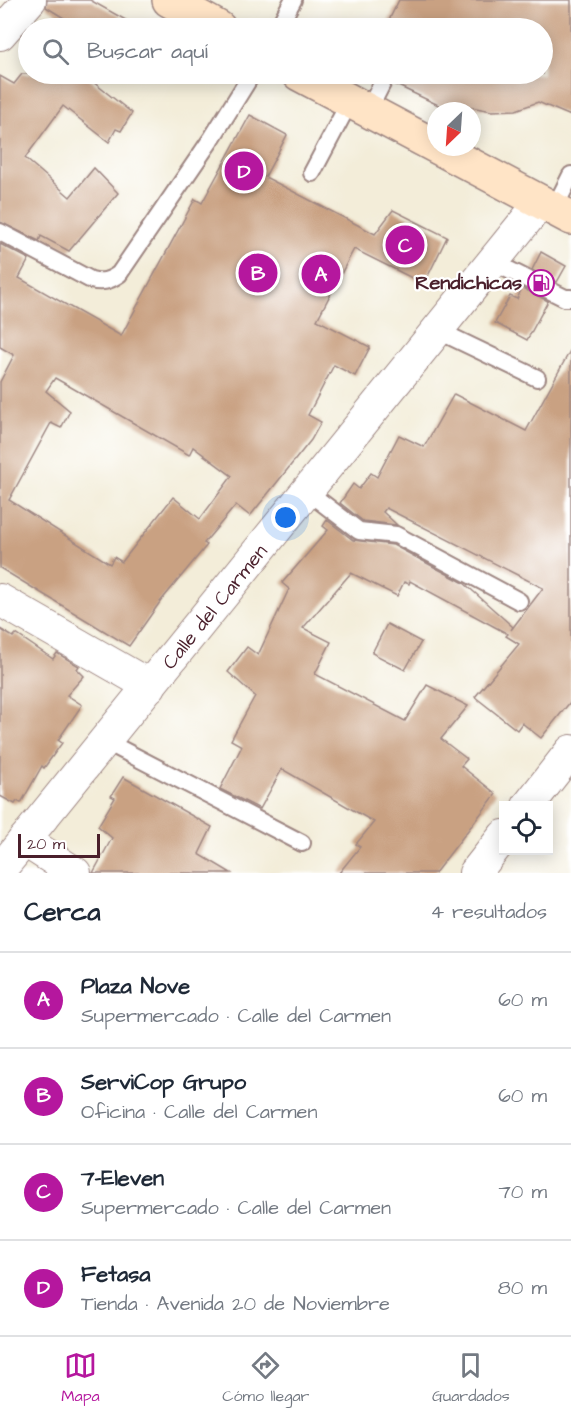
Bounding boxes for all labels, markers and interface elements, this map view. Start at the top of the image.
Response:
search box [18,18,553,84]
icon: search [39,35,72,68]
text: Buscar aquí [87,36,208,67]
north arrow [427,102,481,156]
pin: D [224,148,264,194]
pin: C [386,222,424,268]
pin: B [238,250,278,296]
pin: A [302,252,340,296]
fuel station icon: Rendichicas [526,268,556,298]
place label: Rendichicas [415,269,522,297]
your location [271,503,300,532]
street label: Calle del Carmen [156,539,274,675]
map controls [499,801,553,855]
button: locate [499,801,553,855]
scale bar [18,831,100,858]
text: 20 m [27,833,65,855]
text: Cerca [24,894,101,930]
text: 4 resultados [430,898,547,926]
text: Plaza Nove [81,971,190,1002]
text: A [37,986,50,1014]
text: 60 m [498,986,547,1014]
text: Supermercado · Calle del Carmen [81,1002,391,1030]
text: ServiCop Grupo [81,1067,246,1098]
text: B [36,1082,51,1110]
text: 60 m [498,1082,547,1110]
text: Oficina · Calle del Carmen [81,1098,317,1126]
text: 7-Eleven [81,1163,164,1194]
text: C [36,1178,51,1206]
text: 70 m [499,1178,547,1206]
text: Supermercado · Calle del Carmen [81,1194,391,1222]
text: Fetasa [81,1259,150,1290]
text: D [37,1274,50,1302]
text: 80 m [498,1274,547,1302]
text: Tienda · Avenida 20 de Noviembre [81,1290,390,1318]
tab: Mapa [61,1349,100,1407]
tab: Cómo llegar [222,1349,309,1407]
tab: Guardados [432,1349,510,1407]

